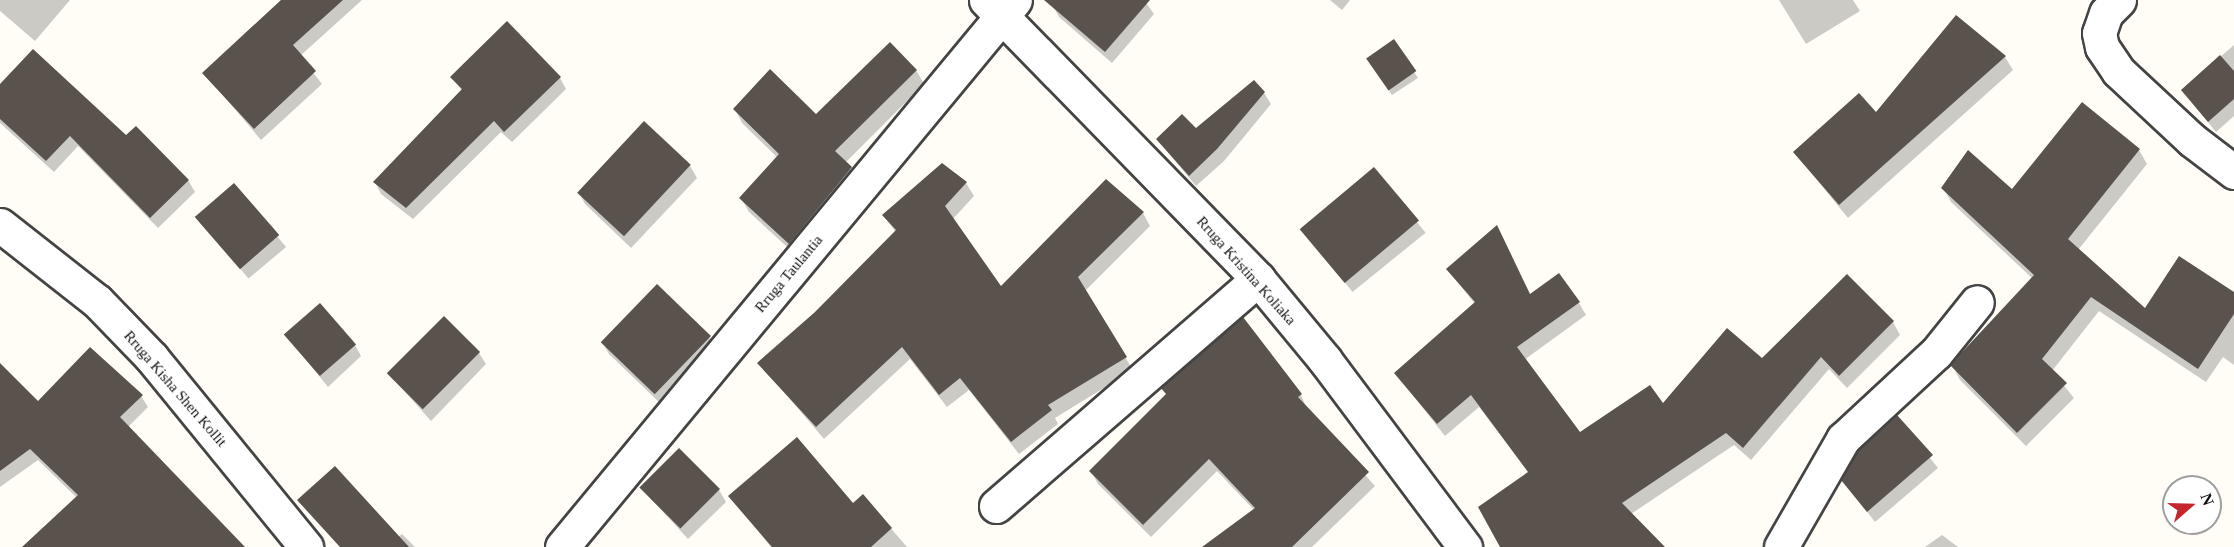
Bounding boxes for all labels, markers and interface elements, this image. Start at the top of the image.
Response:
street label: Rruga Kristina Koliaka [1192,213,1300,329]
street label: Rruga Taulantia [751,231,827,317]
street label: Rruga Kisha Shen Kollit [120,327,230,451]
north arrow [2162,475,2222,535]
text: N [2198,491,2217,508]

